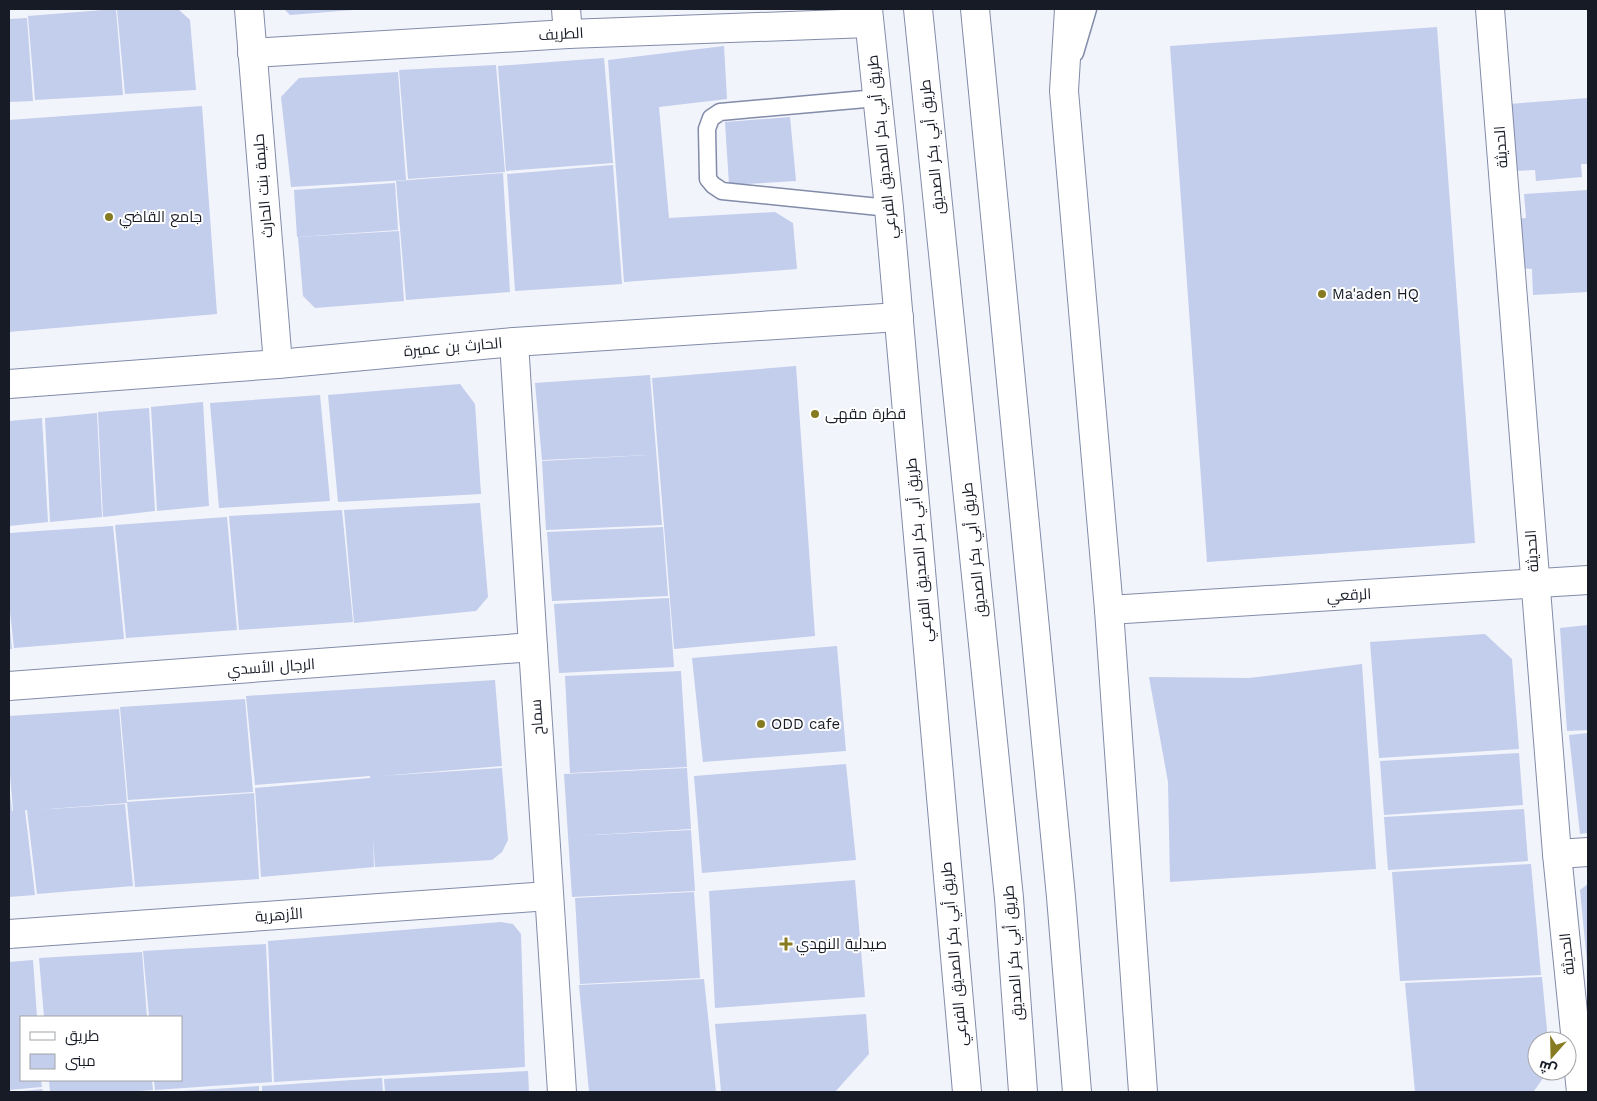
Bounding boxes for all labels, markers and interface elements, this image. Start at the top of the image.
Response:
street label: الطريف [538,24,584,44]
street label: طريق أبي بكر الصديق الفرعي [862,54,904,240]
street label: طريق أبي بكر الصديق [915,78,951,216]
street label: الحديثة [1491,125,1511,169]
street label: حليمة بنت الحارث [249,133,277,239]
place label: جامع القاضي [119,208,202,229]
marker: جامع القاضي [103,211,115,223]
place label: Ma'aden HQ [1332,285,1419,303]
marker: Ma'aden HQ [1316,288,1328,300]
street label: الحارث بن عميرة [403,334,503,361]
place label: قطرة مقهى [825,405,906,424]
marker: قطرة مقهى [809,408,821,420]
street label: طريق أبي بكر الصديق الفرعي [901,457,939,643]
street label: طريق أبي بكر الصديق [957,481,993,619]
street label: الحديثة [1522,529,1542,573]
street label: الرقعي [1326,585,1372,608]
street label: الرجال الأسدي [226,655,316,682]
street label: سماح [527,698,549,735]
place label: ODD cafe [771,715,840,733]
marker: ODD cafe [755,718,767,730]
street label: طريق أبي بكر الصديق الفرعي [936,861,974,1047]
street label: طريق أبي بكر الصديق [998,884,1030,1021]
street label: الأزهرية [254,904,304,926]
street label: الحديثة [1556,932,1578,976]
place label: صيدلية النهدي [796,935,887,956]
marker: صيدلية النهدي [780,938,792,950]
legend [20,1016,182,1081]
text: طريق [65,1027,99,1046]
north arrow [1527,1031,1577,1081]
text: مبنى [65,1052,96,1071]
text: ش [1536,1057,1559,1079]

